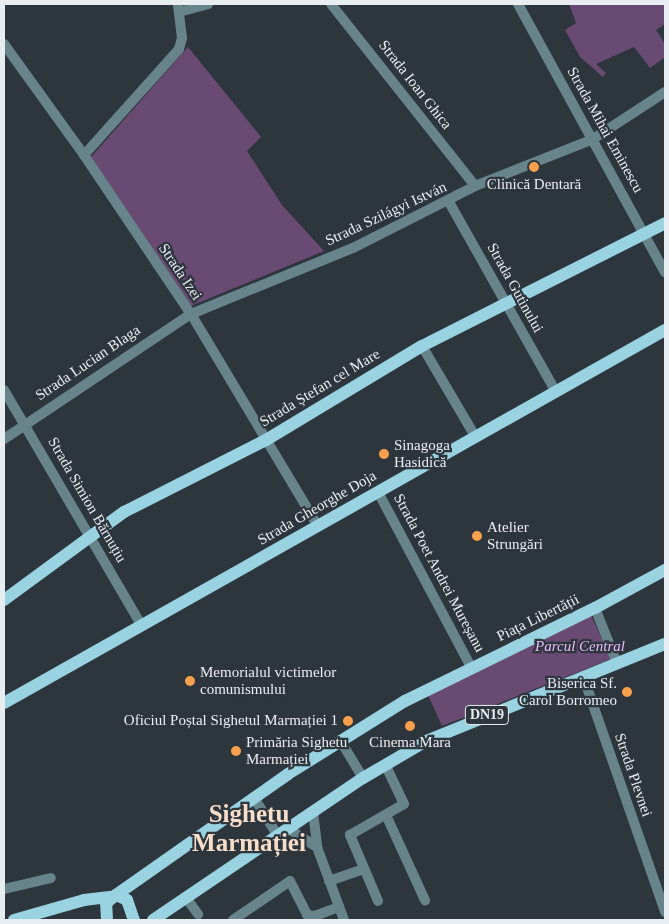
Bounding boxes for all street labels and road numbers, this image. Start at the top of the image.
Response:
street label: Strada Ioan Ghica [375,37,455,133]
street label: Strada Mihai Eminescu [563,64,647,196]
street label: Strada Szilágyi István [323,178,449,250]
street label: Strada Izei [154,240,206,304]
street label: Strada Gutinului [483,240,547,336]
street label: Strada Lucian Blaga [32,321,144,405]
street label: Strada Ștefan cel Mare [257,345,383,431]
street label: Strada Simion Bărnuțiu [44,434,130,566]
street label: Strada Gheorghe Doja [255,467,379,549]
street label: Strada Poet Andrei Mureșanu [389,490,489,656]
street label: Piața Libertății [494,590,582,646]
road number: DN19 [464,704,510,726]
street label: Strada Plevnei [610,731,656,819]

